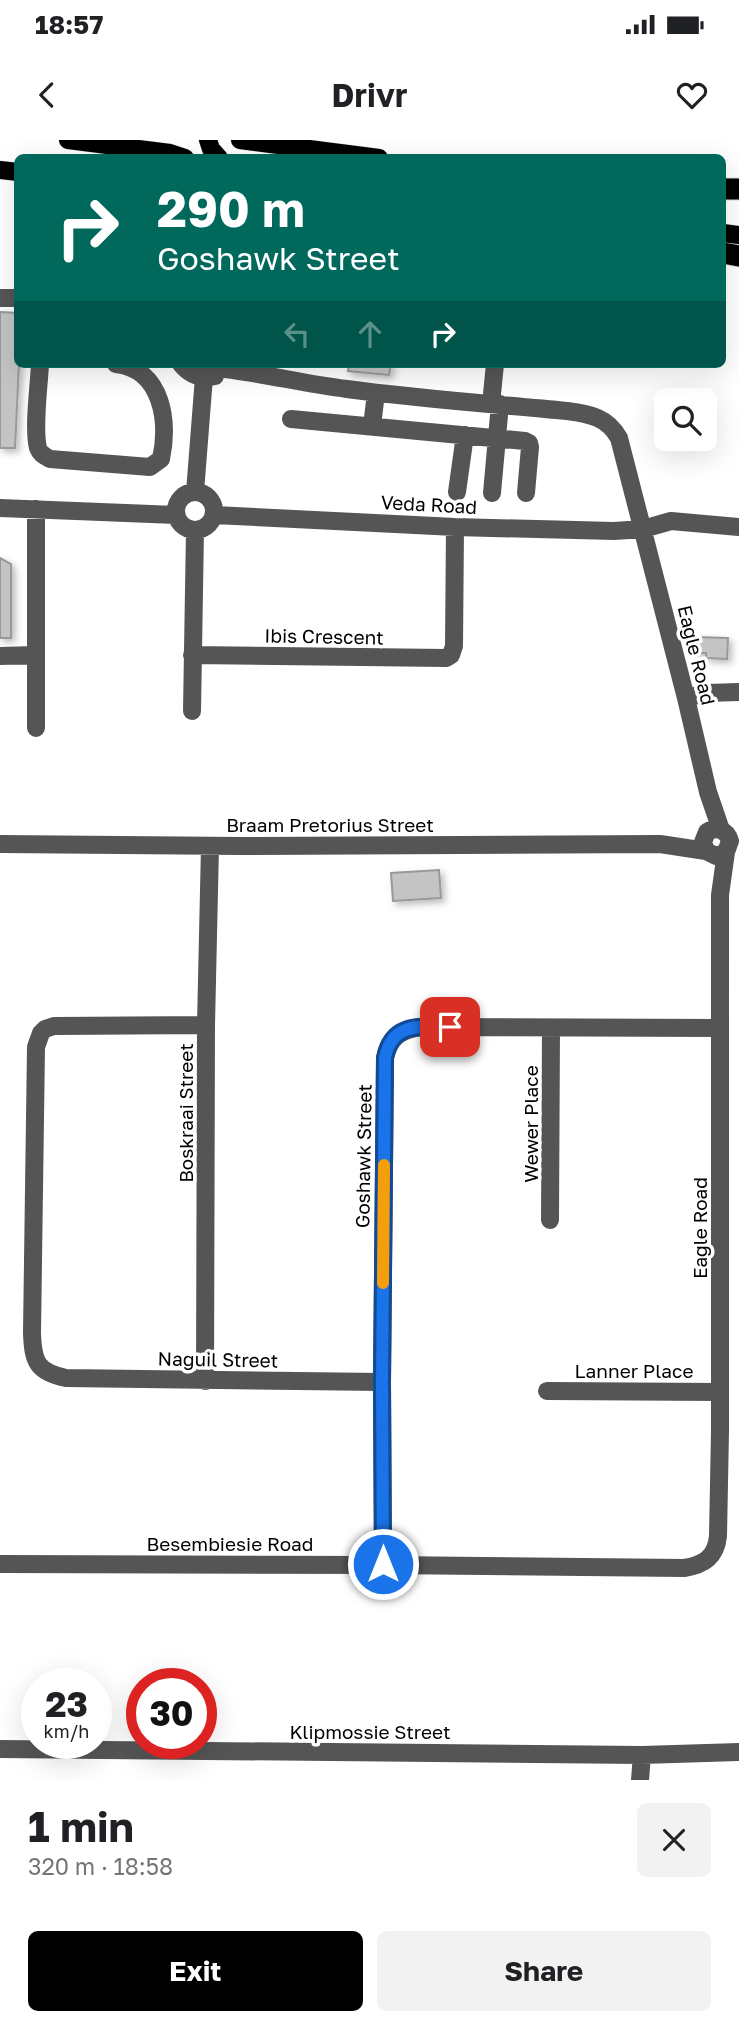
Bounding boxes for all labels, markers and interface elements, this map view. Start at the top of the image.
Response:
text: 18:57 [35,9,103,40]
icon: back [28,76,66,114]
text: Drivr [332,76,407,114]
icon: heart [673,76,711,114]
text: 290 m [157,179,305,238]
icon: right [42,182,133,273]
text: Goshawk Street [157,239,400,277]
icon: left [278,315,316,353]
icon: ahead [351,315,389,353]
icon: right [424,315,462,353]
map controls [654,388,717,451]
button: search [654,388,717,451]
street label: Veda Road [380,490,478,518]
street label: Eagle Road [673,603,721,707]
street label: Ibis Crescent [264,623,384,649]
street label: Braam Pretorius Street [226,813,434,836]
pin [420,997,480,1057]
icon: arrive [431,1008,469,1046]
street label: Boskraai Street [174,1043,197,1183]
street label: Wewer Place [519,1065,542,1183]
street label: Goshawk Street [350,1084,376,1228]
street label: Eagle Road [688,1177,711,1279]
street label: Naguil Street [158,1346,278,1372]
street label: Lanner Place [575,1359,693,1382]
position arrow [346,1527,420,1601]
street label: Besembiesie Road [147,1532,313,1555]
speed limit sign: 30 [126,1668,217,1759]
text: 23 [45,1683,88,1725]
text: km/h [44,1720,89,1742]
street label: Klipmossie Street [289,1720,451,1743]
text: 1 min [28,1801,134,1851]
button: close [637,1803,711,1877]
text: 320 m · 18:58 [28,1852,173,1880]
button: Exit [28,1931,363,2011]
button: Share [377,1931,711,2011]

